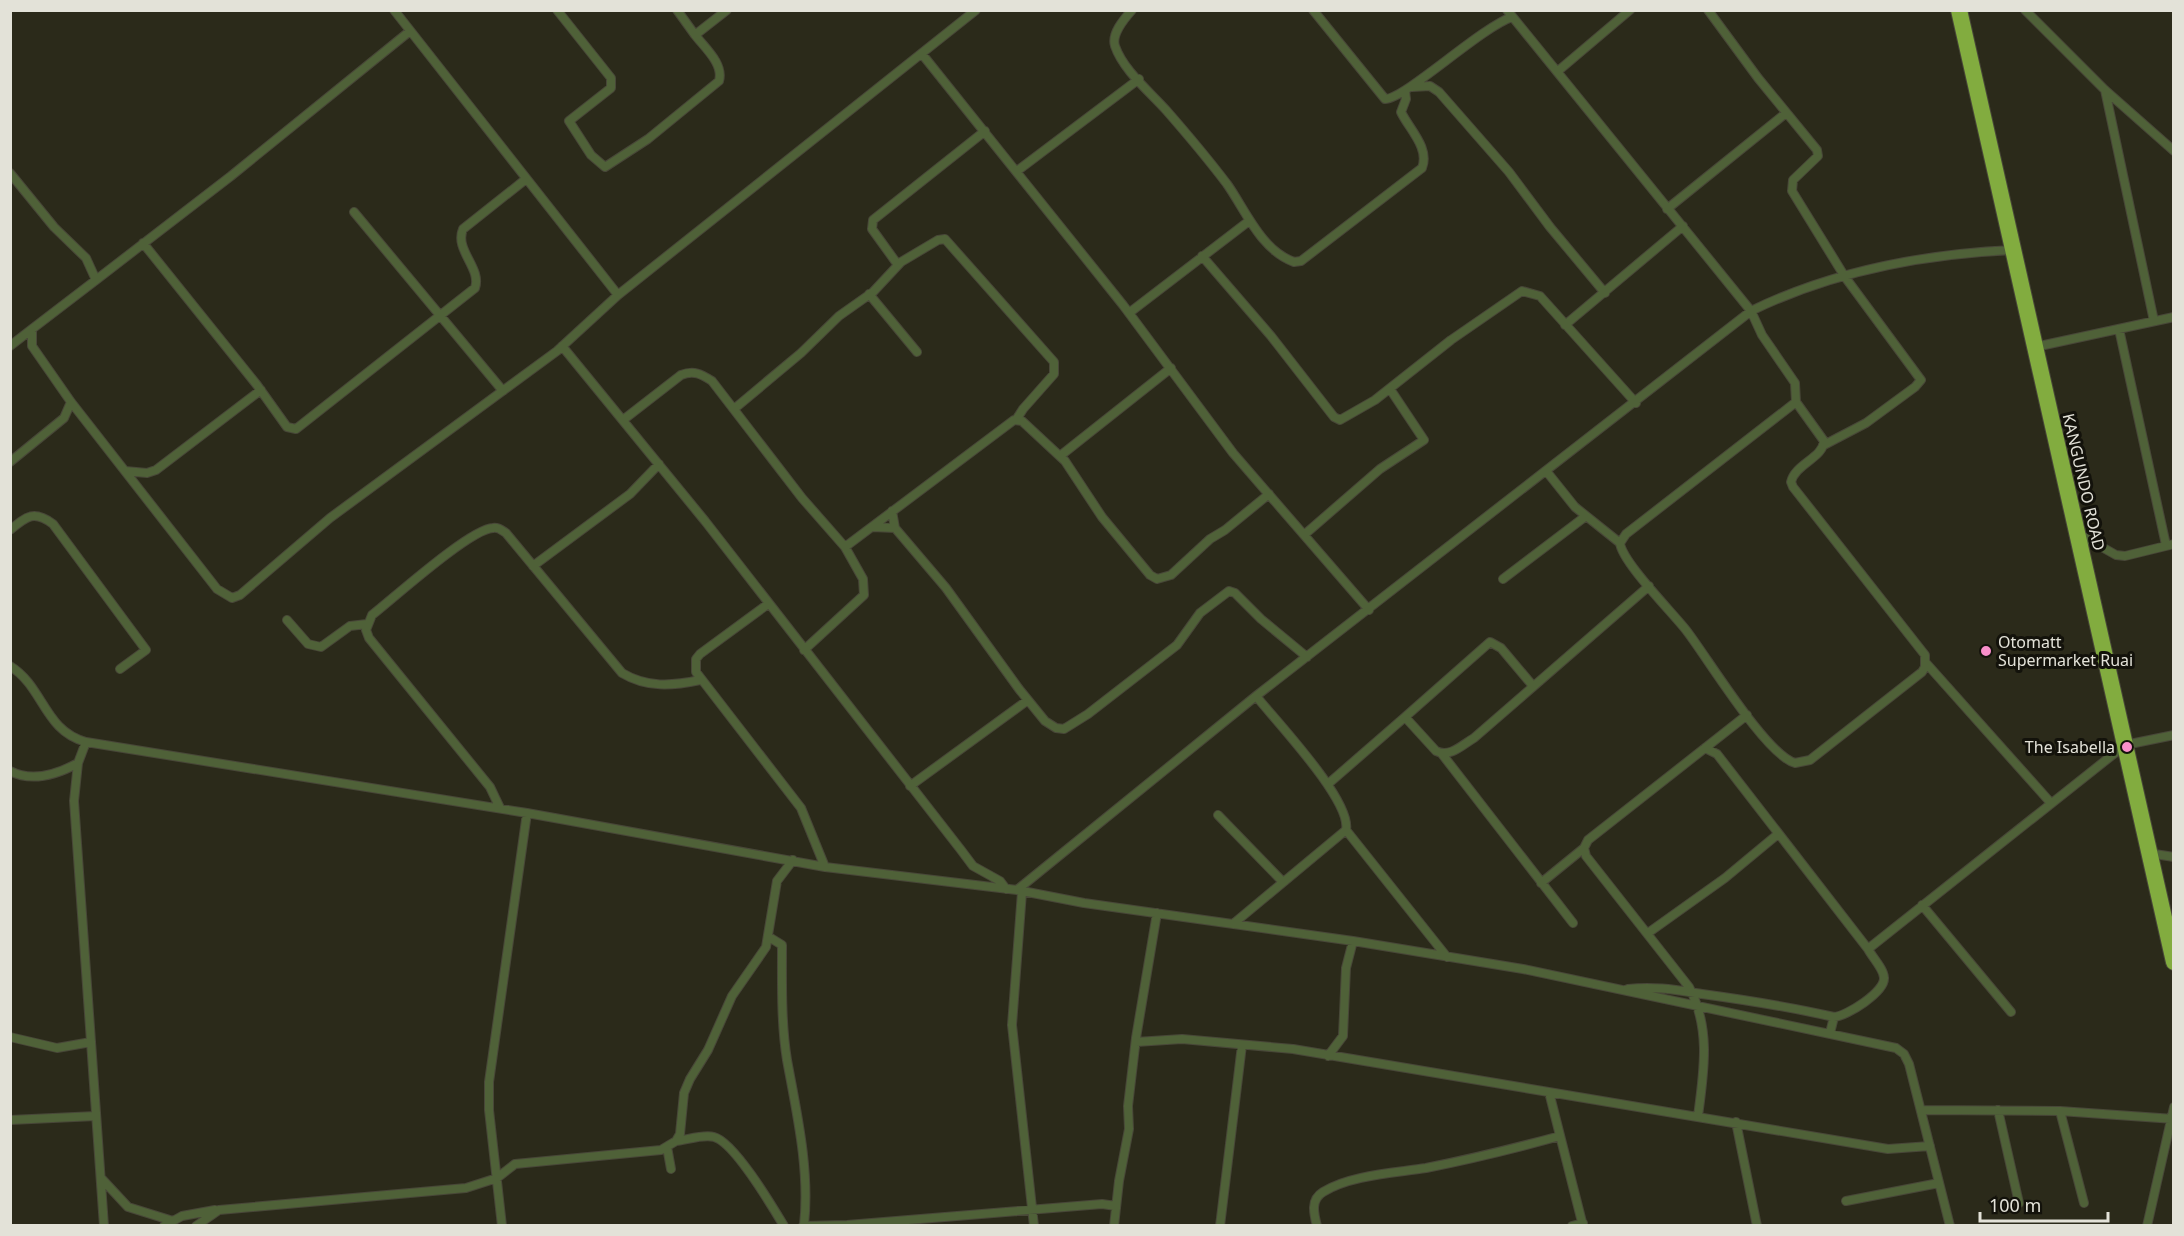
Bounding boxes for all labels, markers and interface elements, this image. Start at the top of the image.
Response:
street label: KANGUNDO ROAD [2058,411,2110,553]
place label: Otomatt Supermarket Ruai [1998,631,2133,671]
marker: Otomatt Supermarket Ruai [1979,644,1993,658]
place label: The Isabella [2025,736,2115,758]
marker: The Isabella [2120,740,2134,754]
scale bar [1980,1185,2108,1223]
text: 100 m [1989,1193,2041,1217]

